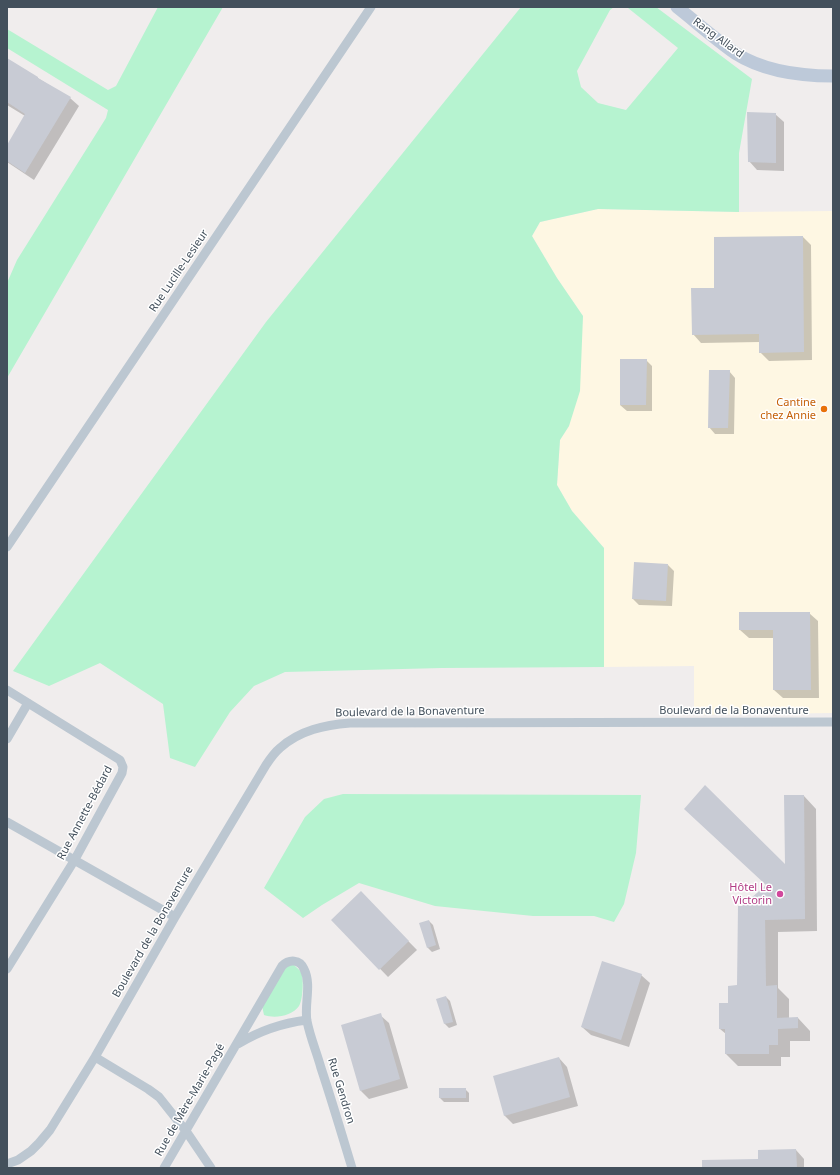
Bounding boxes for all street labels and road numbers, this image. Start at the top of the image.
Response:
street label: Rang Allard [690,15,746,61]
street label: Rue Lucille-Lesieur [147,227,211,315]
street label: Boulevard de la Bonaventure [335,704,485,720]
street label: Boulevard de la Bonaventure [659,704,809,718]
street label: Rue Annette-Bédard [55,764,115,862]
street label: Boulevard de la Bonaventure [110,864,196,1000]
street label: Rue de Mère-Marie-Pagé [152,1041,228,1159]
street label: Rue Gendron [325,1056,357,1126]

